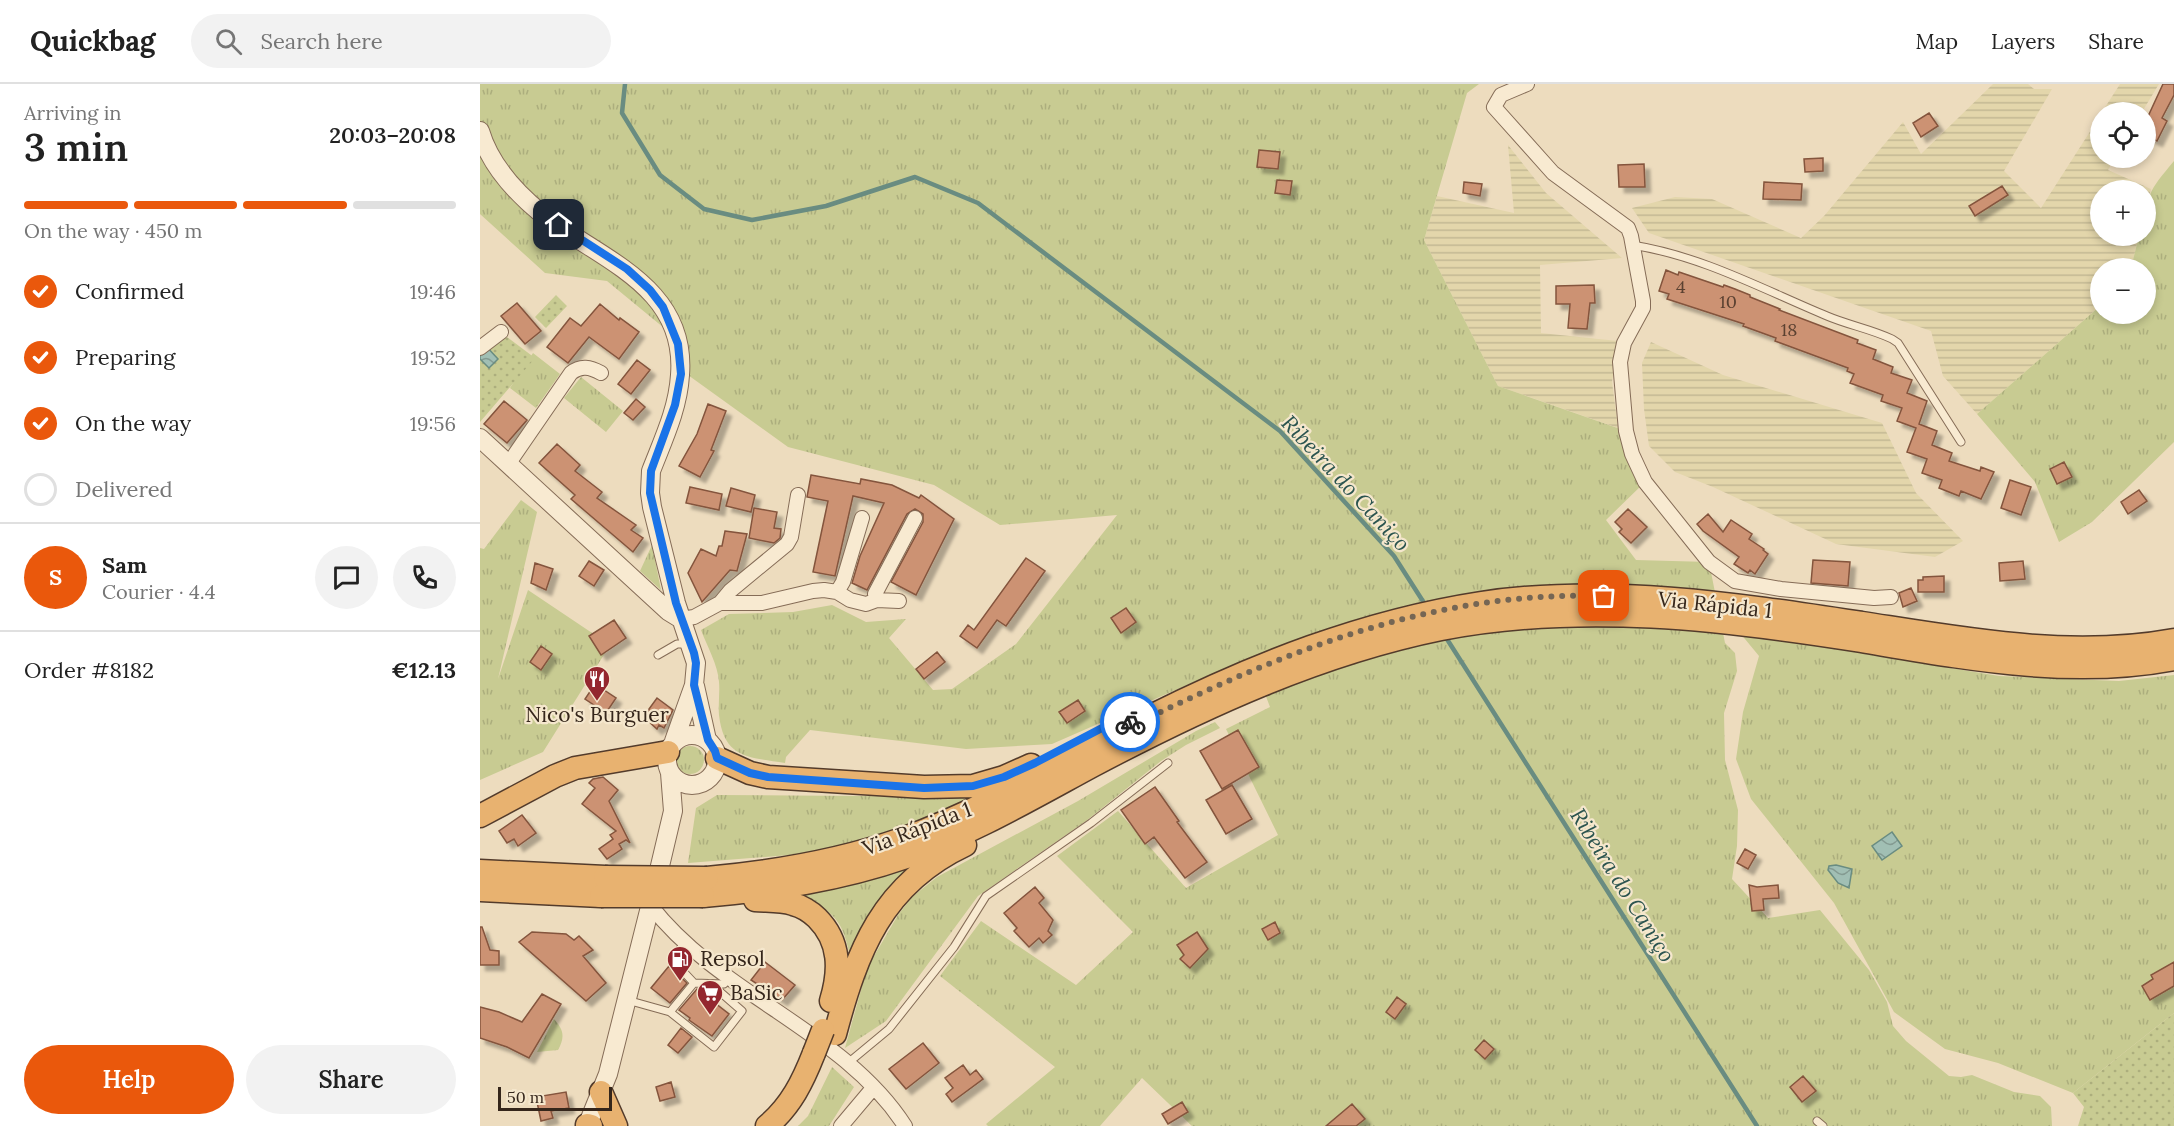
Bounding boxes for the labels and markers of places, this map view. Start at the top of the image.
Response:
pin [533,199,584,250]
pin [1578,570,1629,621]
restaurant icon: Nico's Burguer [582,664,612,702]
place label: Nico's Burguer [525,701,669,728]
fuel station icon: Repsol [665,944,695,982]
place label: Repsol [700,945,765,972]
supermarket icon: BaSic [695,978,725,1016]
place label: BaSic [730,979,783,1006]

